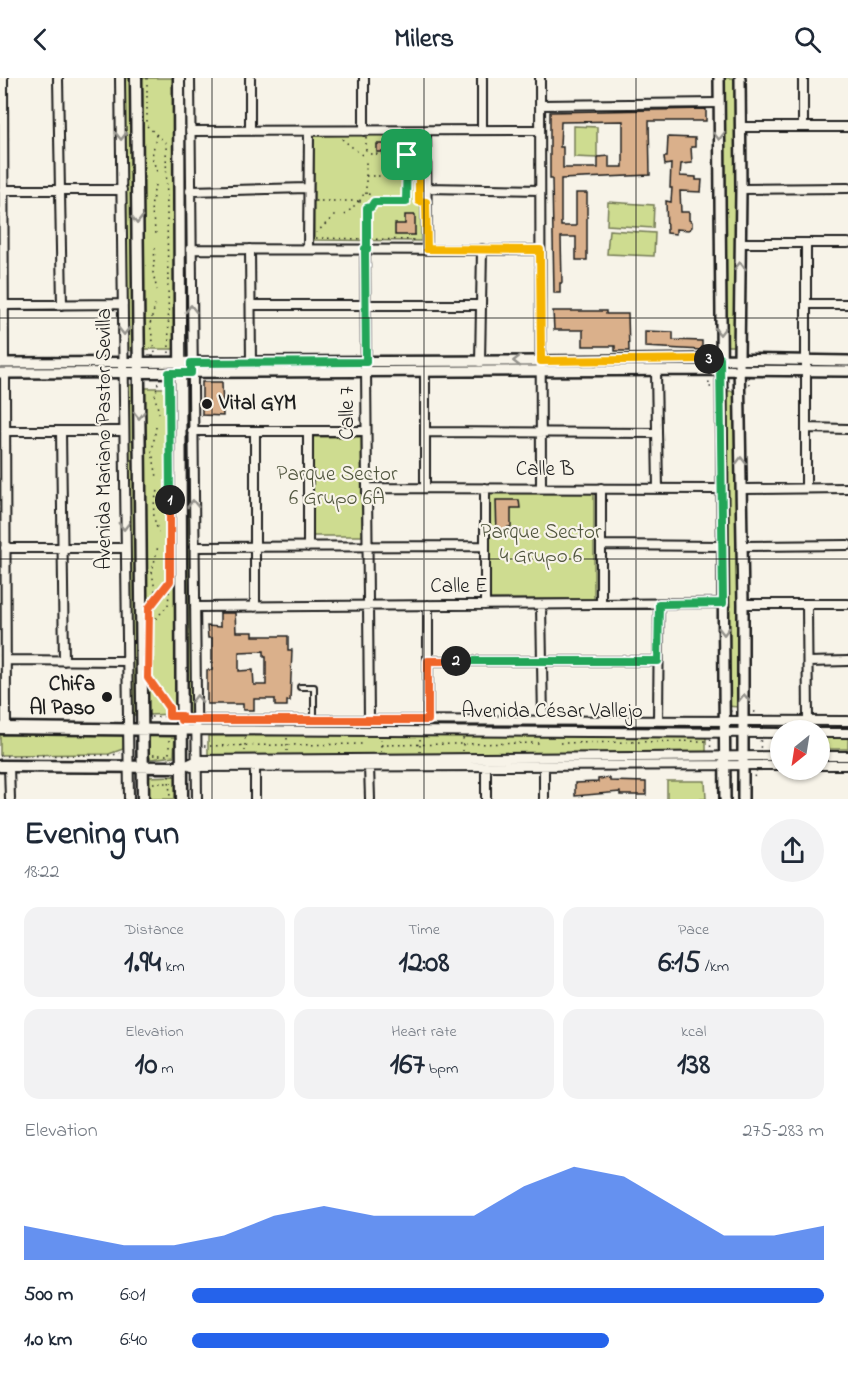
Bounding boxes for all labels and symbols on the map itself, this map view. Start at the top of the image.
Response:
pin [381,129,432,180]
one-way arrow [115,132,127,141]
one-way arrow [713,132,725,141]
one-way arrow [131,216,143,225]
one-way arrow [734,262,747,271]
one-way arrow [185,304,197,313]
street label: Avenida Mariano Pastor Sevilla [90,308,120,570]
one-way arrow [118,327,130,336]
one-way arrow [714,327,726,336]
pin: 3 [694,344,724,374]
one-way arrow [512,355,521,367]
street label: Calle 7 [333,386,363,440]
place label: Vital GYM [218,389,296,419]
marker: Vital GYM [200,397,214,411]
one-way arrow [133,411,145,420]
street label: Calle B [516,455,574,485]
one-way arrow [735,457,747,466]
park label: Parque Sector 6 Grupo 6A [277,460,398,514]
pin: 1 [155,485,185,515]
one-way arrow [187,499,199,508]
park label: Parque Sector 4 Grupo 6 [481,518,602,572]
one-way arrow [118,522,130,531]
street label: Calle E [430,572,488,602]
one-way arrow [718,627,730,636]
pin: 2 [441,646,471,676]
place label: Chifa Al Paso [29,670,95,724]
marker: Chifa Al Paso [100,690,114,704]
one-way arrow [190,694,203,703]
one-way arrow [738,694,750,703]
street label: Avenida César Vallejo [461,697,643,727]
north arrow [770,720,830,780]

